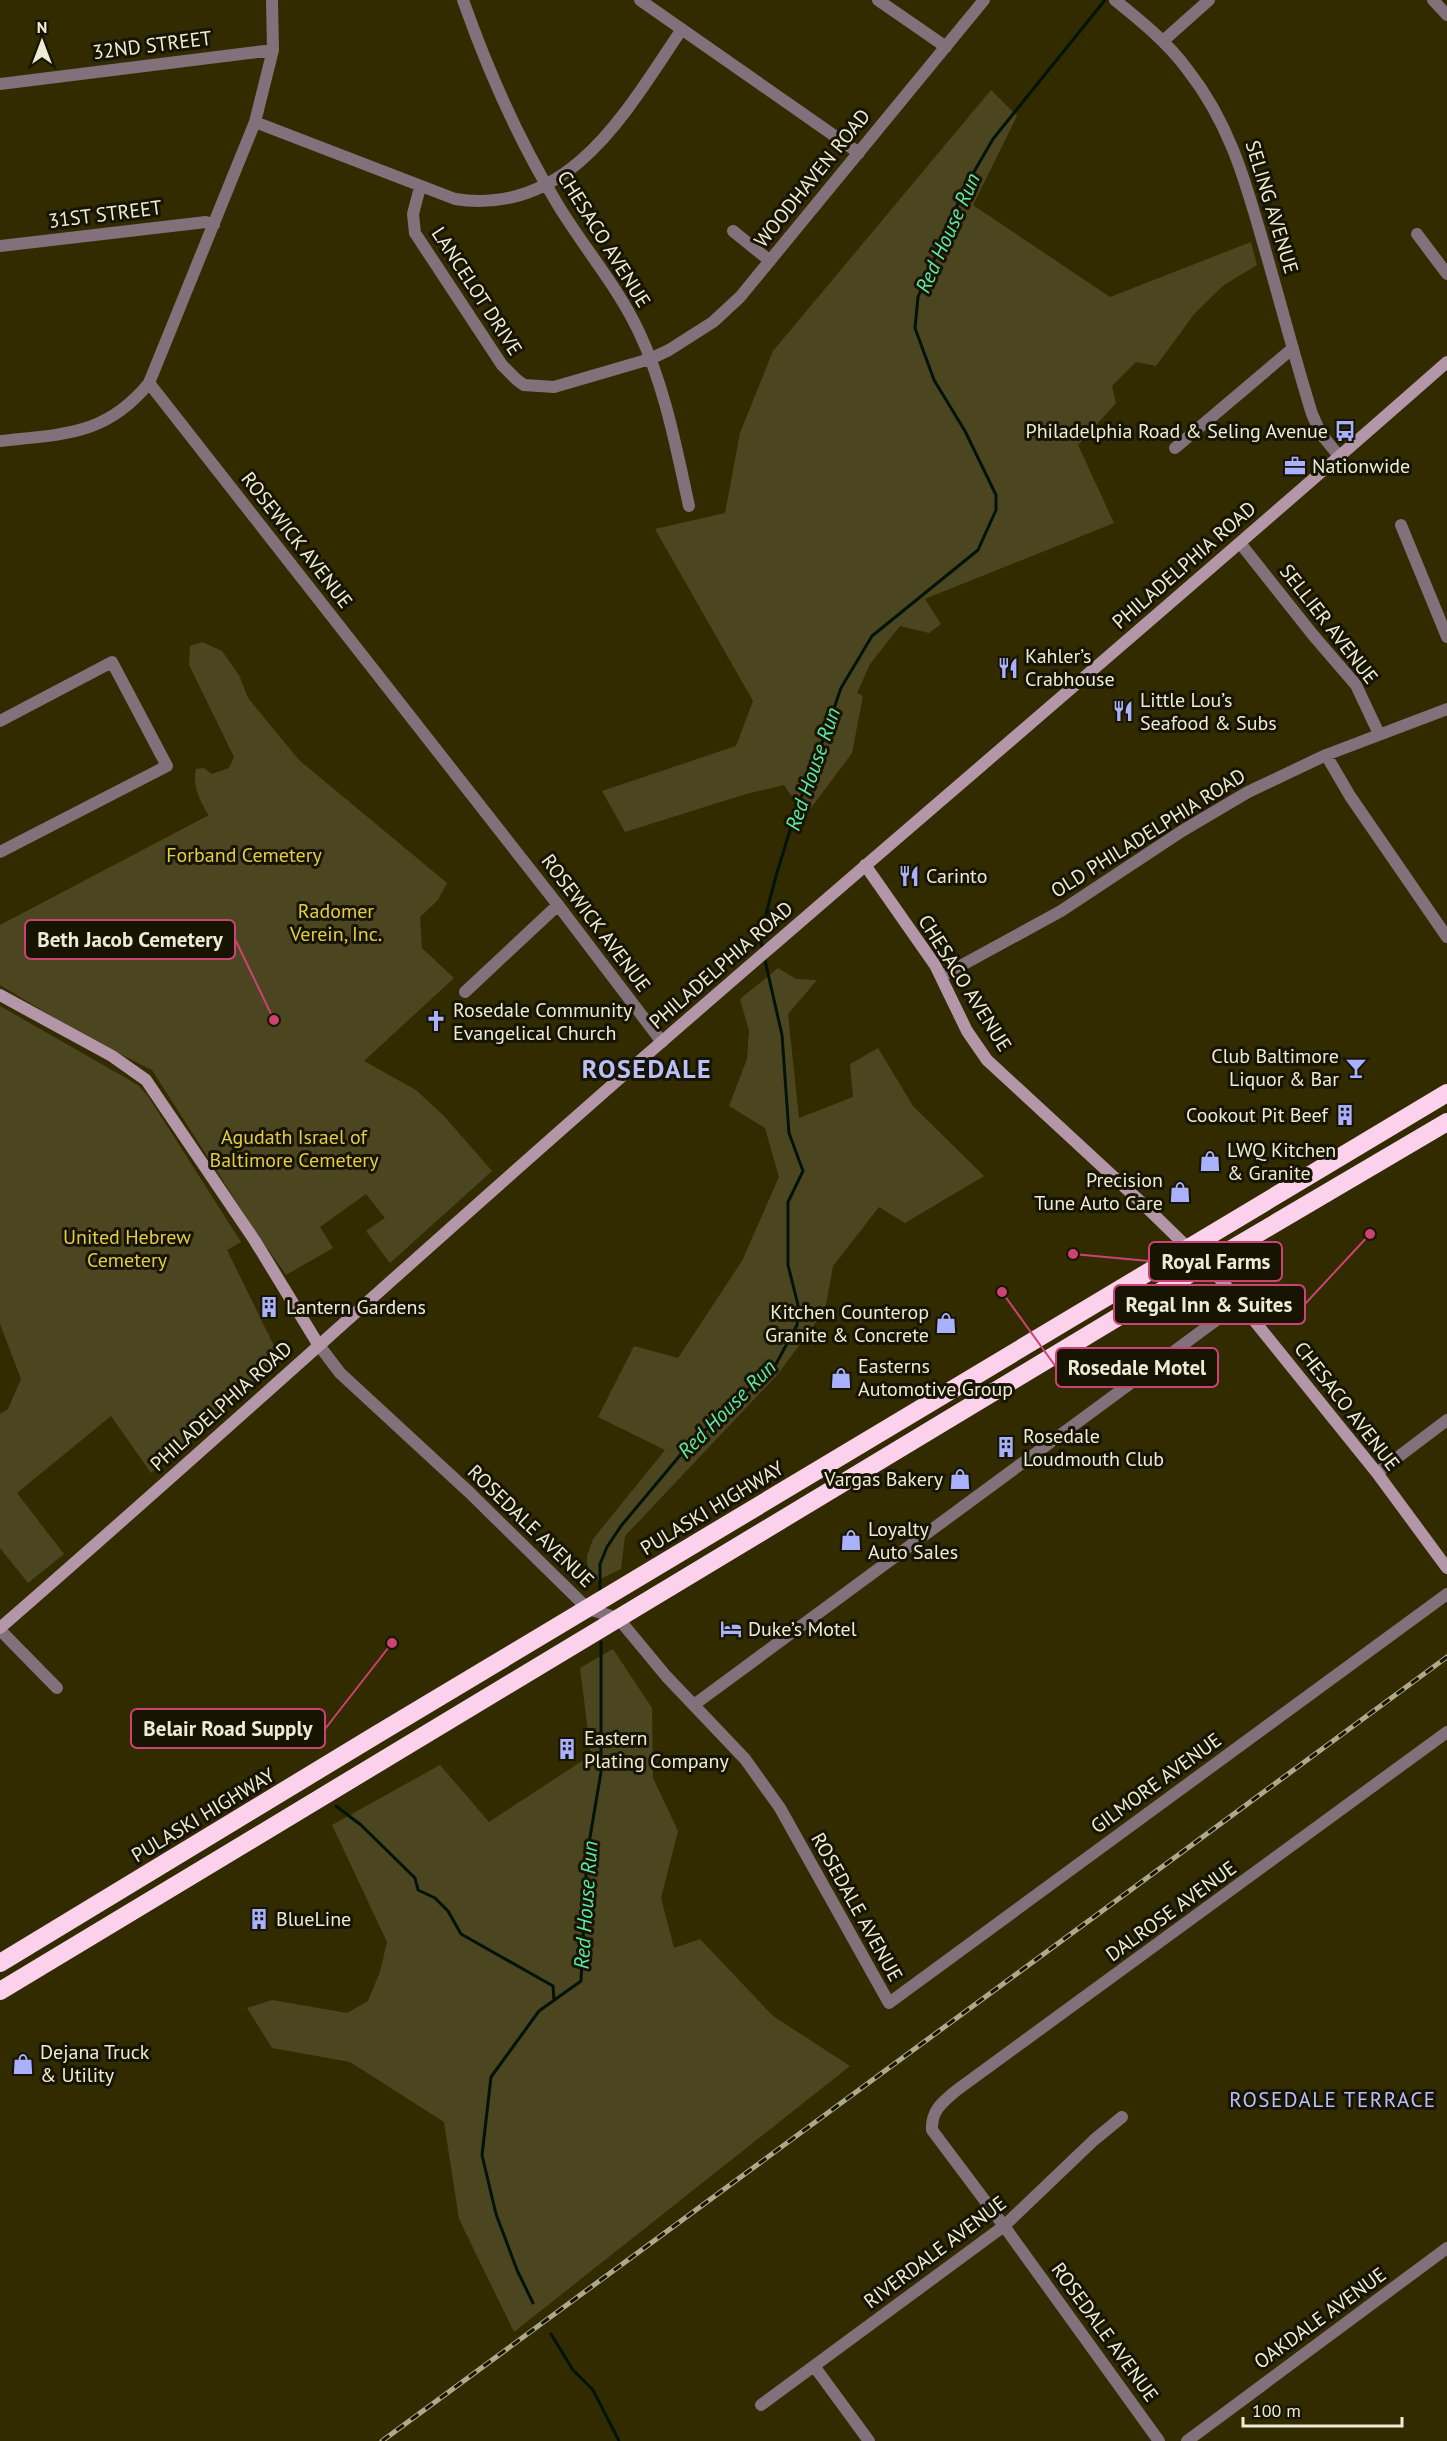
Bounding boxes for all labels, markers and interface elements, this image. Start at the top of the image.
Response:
north arrow [12,12,72,72]
text: N [37,17,47,37]
street label: 32ND STREET [91,25,213,65]
street label: WOODHAVEN ROAD [748,103,876,253]
street label: SELING AVENUE [1239,137,1305,277]
street label: CHESACO AVENUE [551,166,657,312]
water label: Red House Run [909,169,986,297]
street label: 31ST STREET [47,194,163,234]
street label: LANCELOT DRIVE [426,222,528,360]
place label: Philadelphia Road & Seling Avenue [1026,418,1328,444]
bus stop icon: Philadelphia Road & Seling Avenue [1333,419,1357,443]
place label: Nationwide [1312,453,1410,479]
office icon: Nationwide [1283,454,1307,478]
street label: ROSEWICK AVENUE [236,466,358,614]
street label: PHILADELPHIA ROAD [1107,495,1261,635]
street label: SELLIER AVENUE [1274,559,1384,689]
place label: Kahler’s Crabhouse [1025,643,1115,692]
restaurant icon: Kahler’s Crabhouse [996,656,1020,680]
place label: Little Lou’s Seafood & Subs [1140,687,1277,736]
restaurant icon: Little Lou’s Seafood & Subs [1111,699,1135,723]
water label: Red House Run [779,704,846,834]
street label: OLD PHILADELPHIA ROAD [1046,762,1250,904]
park label: Forband Cemetery [166,842,323,868]
street label: ROSEWICK AVENUE [536,849,656,997]
place label: Carinto [926,863,987,889]
restaurant icon: Carinto [897,864,921,888]
street label: PHILADELPHIA ROAD [644,895,798,1035]
park label: Radomer Verein, Inc. [289,898,382,947]
street label: CHESACO AVENUE [912,910,1018,1056]
callout: Beth Jacob Cemetery [25,920,235,959]
text: Beth Jacob Cemetery [37,926,224,953]
place label: Rosedale Community Evangelical Church [453,997,633,1046]
church icon: Rosedale Community Evangelical Church [424,1009,448,1033]
place label: Club Baltimore Liquor & Bar [1211,1043,1339,1092]
district label: ROSEDALE [582,1052,712,1085]
bar icon: Club Baltimore Liquor & Bar [1344,1056,1368,1080]
place label: Cookout Pit Beef [1186,1102,1330,1128]
building icon: Cookout Pit Beef [1333,1103,1357,1127]
park label: Agudath Israel of Baltimore Cemetery [210,1124,379,1173]
place label: LWQ Kitchen & Granite [1227,1137,1336,1186]
shop icon: LWQ Kitchen & Granite [1198,1149,1222,1173]
place label: Precision Tune Auto Care [1034,1167,1163,1216]
shop icon: Precision Tune Auto Care [1168,1180,1192,1204]
park label: United Hebrew Cemetery [63,1224,191,1273]
callout: Royal Farms [1149,1242,1282,1281]
text: Royal Farms [1162,1248,1271,1275]
callout: Regal Inn & Suites [1114,1285,1305,1324]
text: Regal Inn & Suites [1126,1291,1293,1318]
place label: Lantern Gardens [286,1294,426,1320]
building icon: Lantern Gardens [257,1295,281,1319]
place label: Kitchen Counterop Granite & Concrete [765,1299,929,1348]
shop icon: Kitchen Counterop Granite & Concrete [934,1311,958,1335]
street label: PHILADELPHIA ROAD [145,1335,297,1477]
street label: CHESACO AVENUE [1288,1336,1406,1476]
callout: Rosedale Motel [1056,1348,1218,1387]
place label: Easterns Automotive Group [858,1353,1013,1402]
water label: Red House Run [672,1354,782,1464]
text: Rosedale Motel [1068,1354,1207,1381]
shop icon: Easterns Automotive Group [829,1366,853,1390]
place label: Rosedale Loudmouth Club [1023,1423,1164,1472]
building icon: Rosedale Loudmouth Club [994,1435,1018,1459]
street label: PULASKI HIGHWAY [636,1455,789,1561]
street label: ROSEDALE AVENUE [462,1459,600,1593]
place label: Vargas Bakery [823,1466,944,1492]
shop icon: Vargas Bakery [948,1467,972,1491]
place label: Loyalty Auto Sales [868,1516,958,1565]
shop icon: Loyalty Auto Sales [839,1528,863,1552]
place label: Duke’s Motel [748,1616,857,1642]
hotel icon: Duke’s Motel [719,1617,743,1641]
callout: Belair Road Supply [131,1709,325,1748]
text: Belair Road Supply [143,1715,314,1742]
place label: Eastern Plating Company [584,1725,729,1774]
street label: GILMORE AVENUE [1086,1727,1226,1839]
building icon: Eastern Plating Company [555,1737,579,1761]
street label: PULASKI HIGHWAY [127,1762,280,1868]
street label: ROSEDALE AVENUE [805,1828,909,1986]
water label: Red House Run [568,1840,603,1970]
street label: DALROSE AVENUE [1100,1855,1242,1967]
place label: BlueLine [276,1906,351,1932]
building icon: BlueLine [247,1907,271,1931]
place label: Dejana Truck & Utility [40,2039,150,2088]
shop icon: Dejana Truck & Utility [11,2052,35,2076]
district label: ROSEDALE TERRACE [1229,2086,1437,2113]
street label: RIVERDALE AVENUE [859,2190,1011,2314]
street label: ROSEDALE AVENUE [1046,2257,1164,2407]
street label: OAKDALE AVENUE [1249,2261,1391,2375]
scale bar [1243,2390,1402,2428]
text: 100 m [1252,2399,1301,2422]

